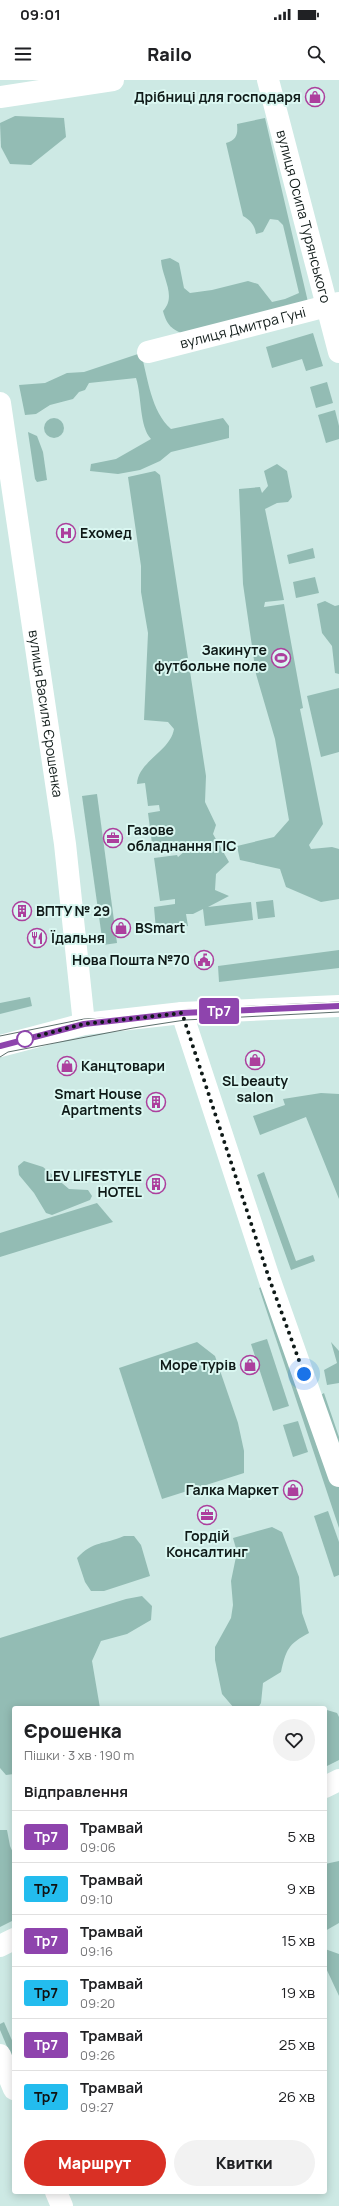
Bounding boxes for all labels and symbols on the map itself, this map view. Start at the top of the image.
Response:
shop icon: Дрібниці для господаря [304,86,326,108]
place label: Дрібниці для господаря [134,87,301,106]
street label: вулиця Осипа Турянського [272,128,336,305]
street label: вулиця Дмитра Гуні [178,302,308,352]
hospital icon: Ехомед [55,522,77,544]
place label: Ехомед [80,523,132,542]
street label: вулиця Василя Єрошенка [25,629,68,799]
place label: Закинуте футбольне поле [154,640,267,675]
sports icon: Закинуте футбольне поле [270,647,292,669]
place label: Газове обладнання ГІС [127,820,237,855]
office icon: Газове обладнання ГІС [102,827,124,849]
building icon: ВПТУ № 29 [11,900,33,922]
place label: ВПТУ № 29 [36,901,110,920]
shop icon: BSmart [110,917,132,939]
place label: BSmart [135,918,185,937]
restaurant icon: Їдальня [26,927,48,949]
place label: Їдальня [50,928,105,947]
public building icon: Нова Пошта №70 [193,949,215,971]
place label: Нова Пошта №70 [72,950,190,969]
line badge: Тр7 [196,998,242,1024]
unlabelled marker [16,1030,34,1048]
shop icon: SL beauty salon [244,1049,266,1071]
shop icon: Канцтовари [56,1055,78,1077]
place label: Канцтовари [81,1056,165,1075]
place label: SL beauty salon [222,1071,288,1106]
place label: Smart House Apartments [54,1084,142,1119]
building icon: Smart House Apartments [145,1091,167,1113]
place label: LEV LIFESTYLE HOTEL [45,1166,143,1201]
building icon: LEV LIFESTYLE HOTEL [145,1173,167,1195]
shop icon: Море турів [239,1354,261,1376]
place label: Море турів [160,1355,236,1374]
your location [294,1364,314,1384]
shop icon: Галка Маркет [282,1479,304,1501]
place label: Галка Маркет [186,1480,280,1499]
office icon: Гордій Консалтинг [196,1504,218,1526]
place label: Гордій Консалтинг [166,1526,248,1561]

